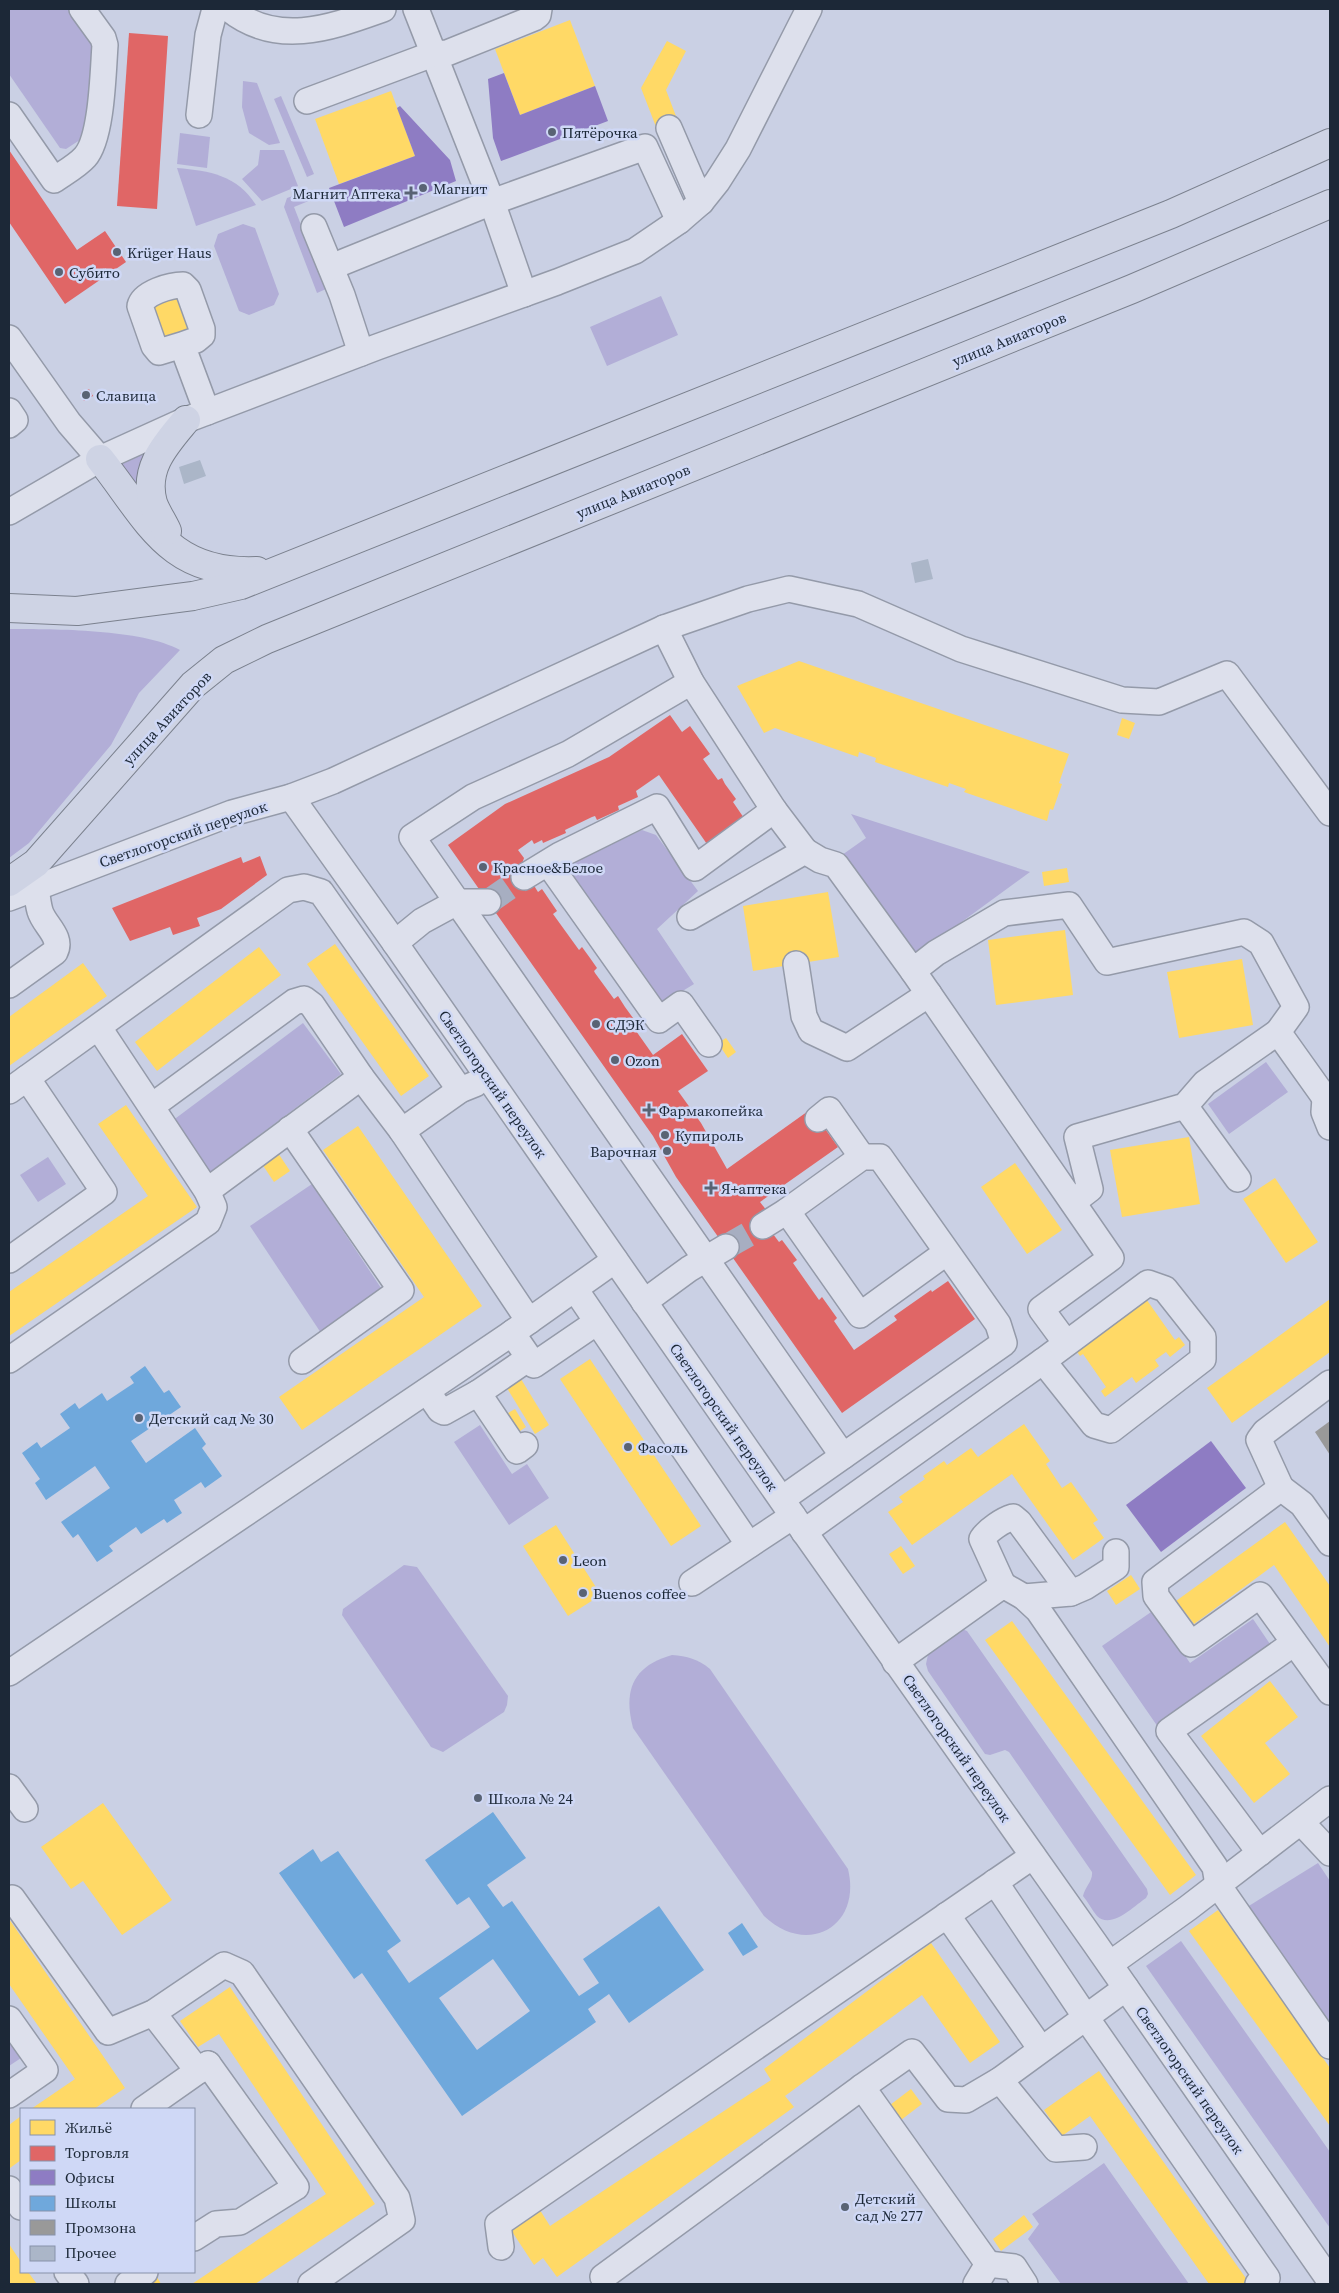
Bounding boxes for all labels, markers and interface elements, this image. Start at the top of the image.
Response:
place label: Пятёрочка [562,122,638,143]
marker: Пятёрочка [546,126,558,138]
place label: Магнит [433,178,488,199]
marker: Магнит [417,182,429,194]
place label: Магнит Аптека [293,183,401,204]
marker: Магнит Аптека [405,187,417,199]
place label: Krüger Haus [127,242,211,263]
marker: Krüger Haus [111,246,123,258]
place label: Субито [69,262,120,283]
marker: Субито [53,266,65,278]
street label: улица Авиаторов [949,306,1069,371]
place label: Славица [96,385,156,406]
marker: Славица [80,389,92,401]
street label: улица Авиаторов [573,458,693,523]
street label: улица Авиаторов [118,666,216,769]
street label: Светлогорский переулок [96,795,270,873]
place label: Красное&Белое [493,857,603,878]
marker: Красное&Белое [477,861,489,873]
street label: Светлогорский переулок [434,1006,552,1163]
place label: СДЭК [606,1014,645,1035]
marker: СДЭК [590,1018,602,1030]
place label: Ozon [625,1050,660,1071]
marker: Ozon [609,1054,621,1066]
place label: Фармакопейка [659,1100,763,1121]
marker: Фармакопейка [643,1104,655,1116]
place label: Купироль [675,1125,744,1146]
marker: Купироль [659,1129,671,1141]
place label: Варочная [590,1141,657,1162]
marker: Варочная [661,1145,673,1157]
place label: Я+аптека [721,1178,787,1199]
marker: Я+аптека [705,1182,717,1194]
street label: Светлогорский переулок [665,1339,783,1496]
place label: Детский сад № 30 [149,1408,274,1429]
marker: Детский сад № 30 [133,1412,145,1424]
place label: Фасоль [638,1437,688,1458]
marker: Фасоль [622,1441,634,1453]
place label: Leon [573,1550,607,1571]
marker: Leon [557,1554,569,1566]
place label: Buenos coffee [593,1583,687,1604]
marker: Buenos coffee [577,1587,589,1599]
street label: Светлогорский переулок [898,1670,1016,1827]
place label: Школа № 24 [488,1788,573,1809]
marker: Школа № 24 [472,1792,484,1804]
street label: Светлогорский переулок [1131,2002,1249,2159]
legend [20,2108,195,2273]
text: Жильё [65,2117,113,2138]
text: Торговля [65,2142,129,2163]
text: Офисы [65,2167,115,2188]
place label: Детский сад № 277 [855,2188,923,2226]
text: Школы [65,2192,116,2213]
marker: Детский сад № 277 [839,2201,851,2213]
text: Промзона [65,2217,136,2238]
text: Прочее [65,2242,117,2263]

